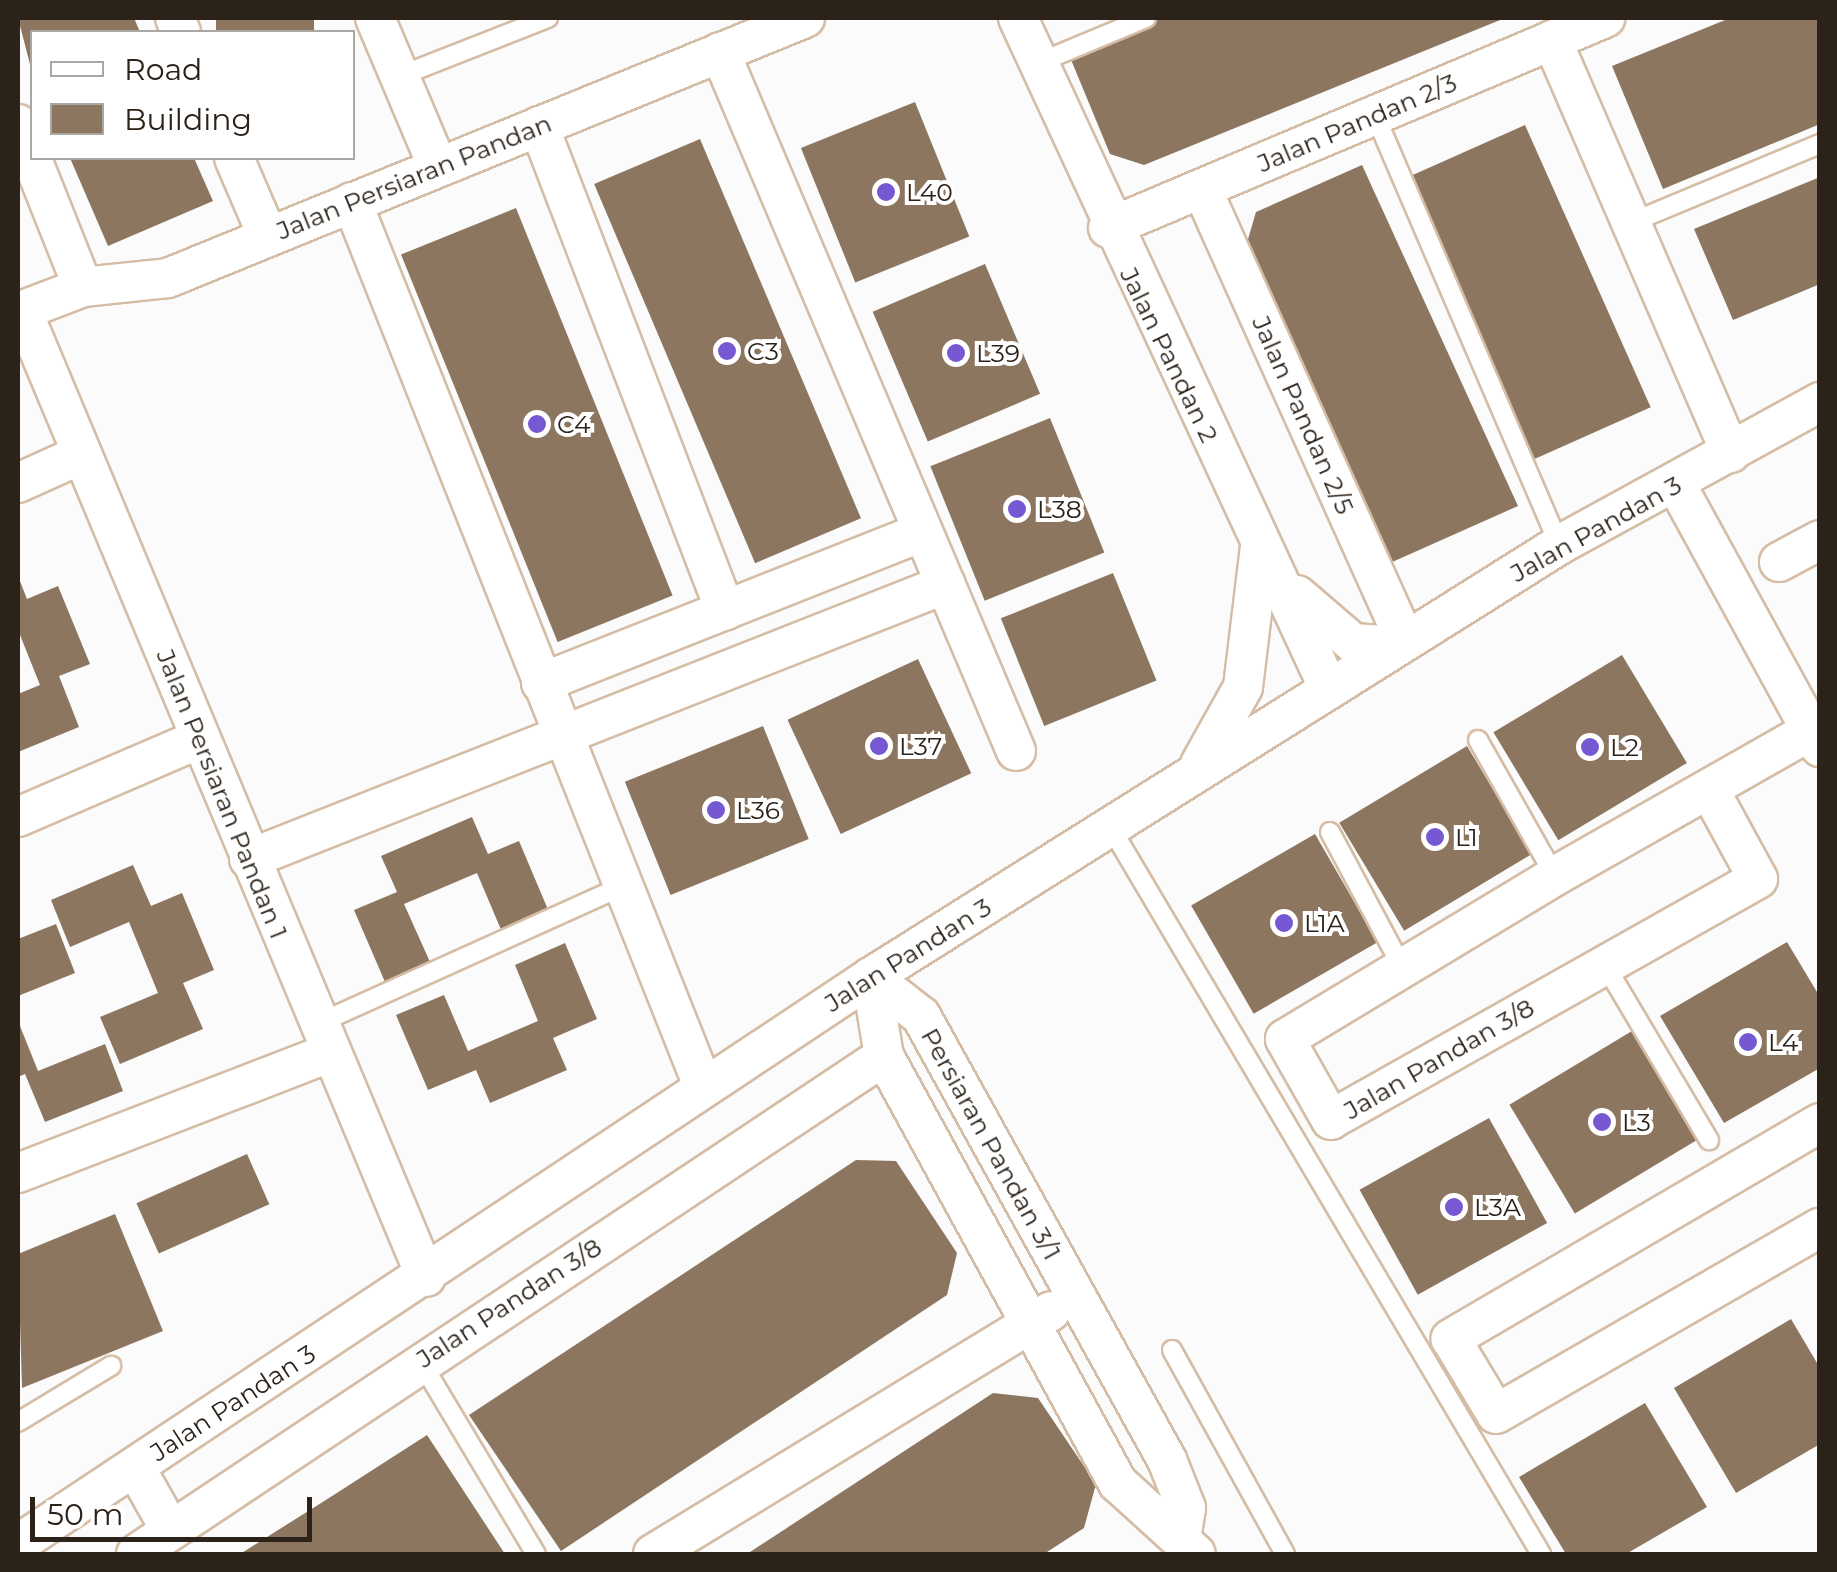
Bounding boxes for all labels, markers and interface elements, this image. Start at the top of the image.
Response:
legend [30,30,355,160]
text: Road [124,51,202,88]
street label: Jalan Pandan 2/3 [1253,67,1461,179]
text: Building [124,101,252,138]
street label: Jalan Persiaran Pandan [272,108,556,246]
place label: L40 [906,177,953,207]
marker: L40 [875,181,897,203]
street label: Jalan Pandan 2 [1114,263,1224,447]
street label: Jalan Pandan 2/5 [1246,311,1360,519]
place label: C3 [747,336,779,366]
place label: L39 [976,338,1020,368]
marker: C3 [716,340,738,362]
marker: L39 [945,342,967,364]
place label: C4 [557,409,590,439]
marker: C4 [526,413,548,435]
street label: Jalan Pandan 3 [1505,470,1687,588]
place label: L38 [1037,494,1082,524]
marker: L38 [1006,498,1028,520]
street label: Jalan Persiaran Pandan 1 [150,645,294,943]
place label: L37 [899,731,942,761]
place label: L2 [1610,732,1639,762]
marker: L37 [868,735,890,757]
marker: L2 [1579,736,1601,758]
place label: L36 [736,795,780,825]
marker: L36 [705,799,727,821]
place label: L1 [1455,822,1478,852]
marker: L1 [1424,826,1446,848]
street label: Jalan Pandan 3 [819,892,997,1018]
place label: L1A [1304,908,1345,938]
marker: L1A [1273,912,1295,934]
street label: Jalan Pandan 3/8 [1339,992,1539,1126]
street label: Persiaran Pandan 3/1 [915,1023,1067,1265]
place label: L4 [1768,1027,1798,1057]
marker: L4 [1737,1031,1759,1053]
place label: L3 [1622,1107,1651,1137]
marker: L3 [1591,1111,1613,1133]
place label: L3A [1474,1192,1521,1222]
marker: L3A [1443,1196,1465,1218]
street label: Jalan Pandan 3/8 [411,1232,607,1374]
street label: Jalan Pandan 3 [145,1338,321,1468]
scale bar [35,1477,318,1539]
text: 50 m [47,1496,124,1533]

